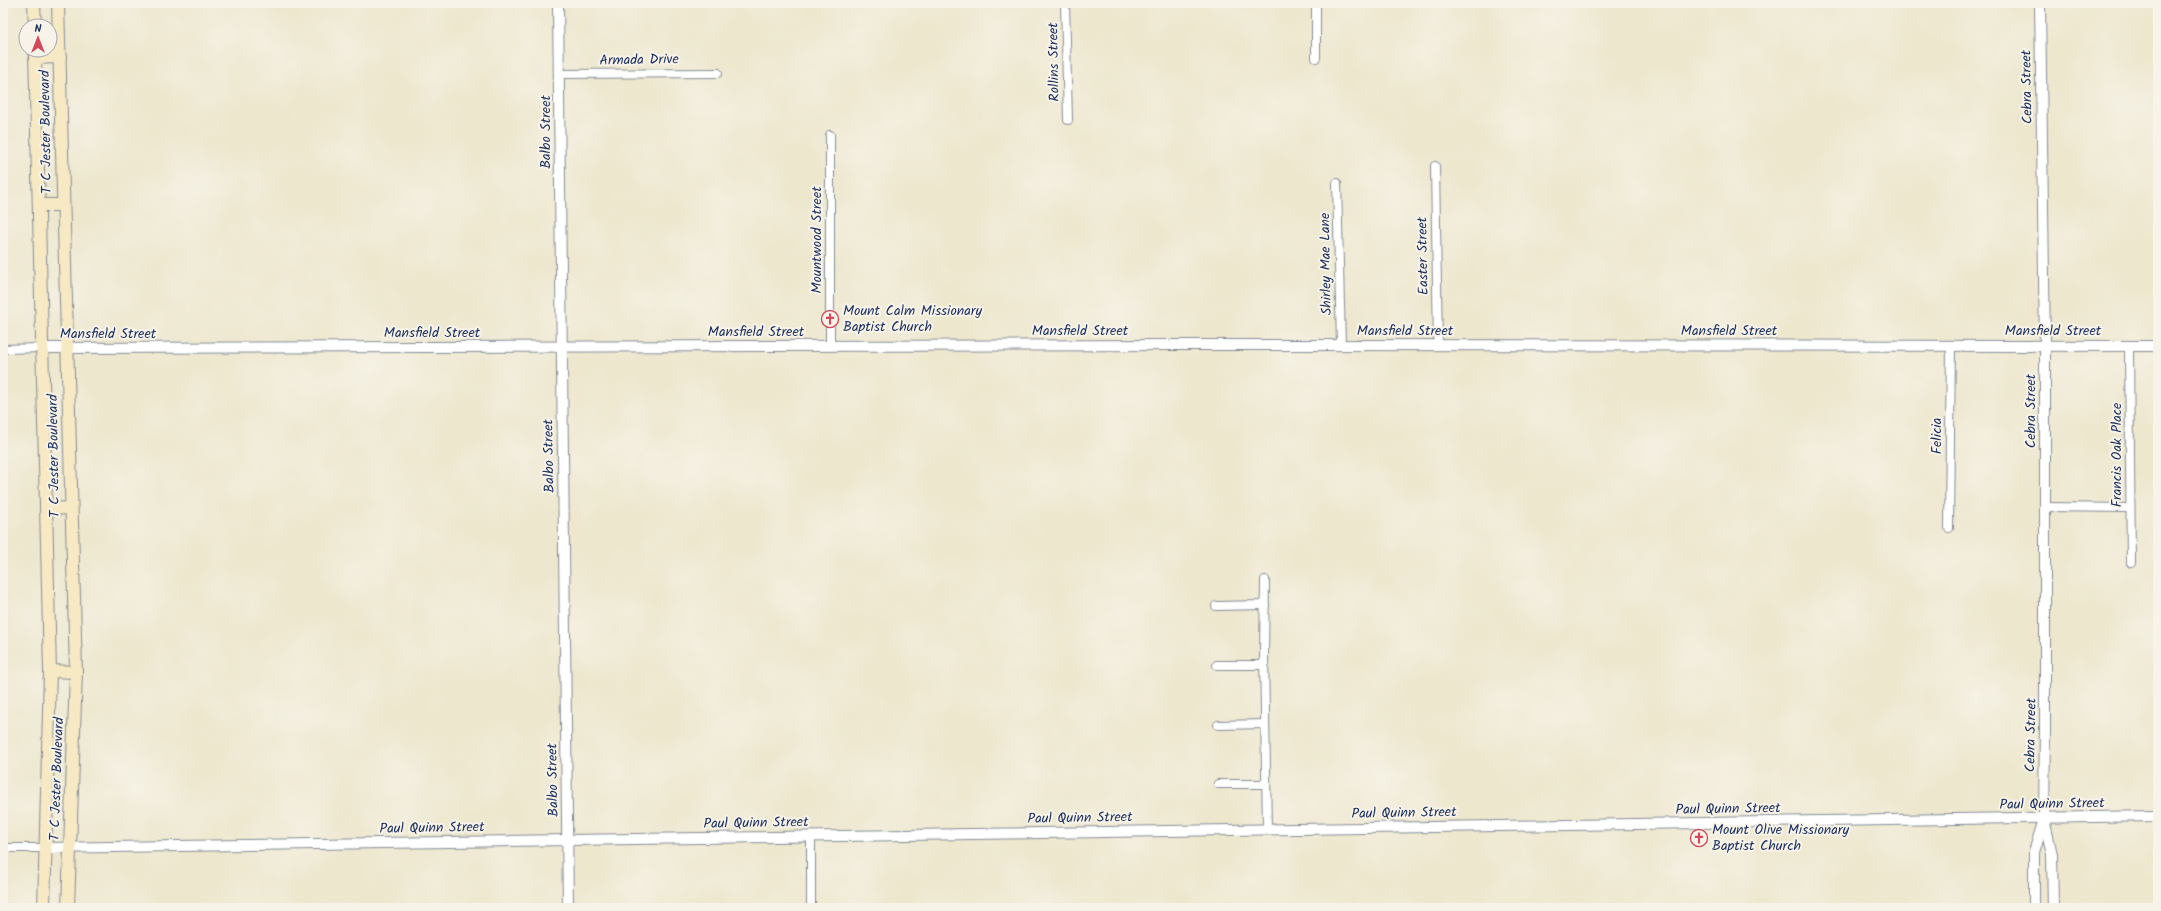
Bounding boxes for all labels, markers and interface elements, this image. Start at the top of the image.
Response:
north arrow [18,18,58,58]
text: N [35,20,42,38]
street label: Rollins Street [1042,22,1066,102]
street label: Armada Drive [599,48,679,72]
street label: Cebra Street [2015,49,2039,124]
street label: T C Jester Boulevard [34,69,58,194]
street label: Balbo Street [535,95,557,169]
street label: Mountwood Street [806,186,828,294]
street label: Shirley Mae Lane [1314,212,1338,315]
street label: Easter Street [1411,216,1435,295]
place label: Mount Calm Missionary Baptist Church [843,300,982,338]
church icon: Mount Calm Missionary Baptist Church [820,309,840,329]
street label: Mansfield Street [1032,320,1129,342]
street label: Mansfield Street [1357,320,1454,342]
street label: Mansfield Street [1681,320,1778,342]
street label: Mansfield Street [2005,320,2102,342]
street label: Mansfield Street [708,321,805,343]
street label: Mansfield Street [384,322,481,344]
street label: Mansfield Street [60,323,157,345]
street label: Cebra Street [2020,373,2042,448]
street label: T C Jester Boulevard [42,393,66,518]
street label: Francis Oak Place [2106,402,2128,507]
street label: Balbo Street [537,418,561,493]
street label: Felicia [1926,418,1948,454]
street label: Cebra Street [2019,697,2043,772]
street label: T C Jester Boulevard [44,716,70,841]
street label: Balbo Street [541,742,565,817]
street label: Paul Quinn Street [1999,792,2105,816]
street label: Paul Quinn Street [1675,797,1781,821]
street label: Paul Quinn Street [1351,801,1457,825]
street label: Paul Quinn Street [1027,806,1133,830]
street label: Paul Quinn Street [703,811,809,835]
street label: Paul Quinn Street [379,816,485,840]
place label: Mount Olive Missionary Baptist Church [1712,819,1849,857]
church icon: Mount Olive Missionary Baptist Church [1689,828,1709,848]

